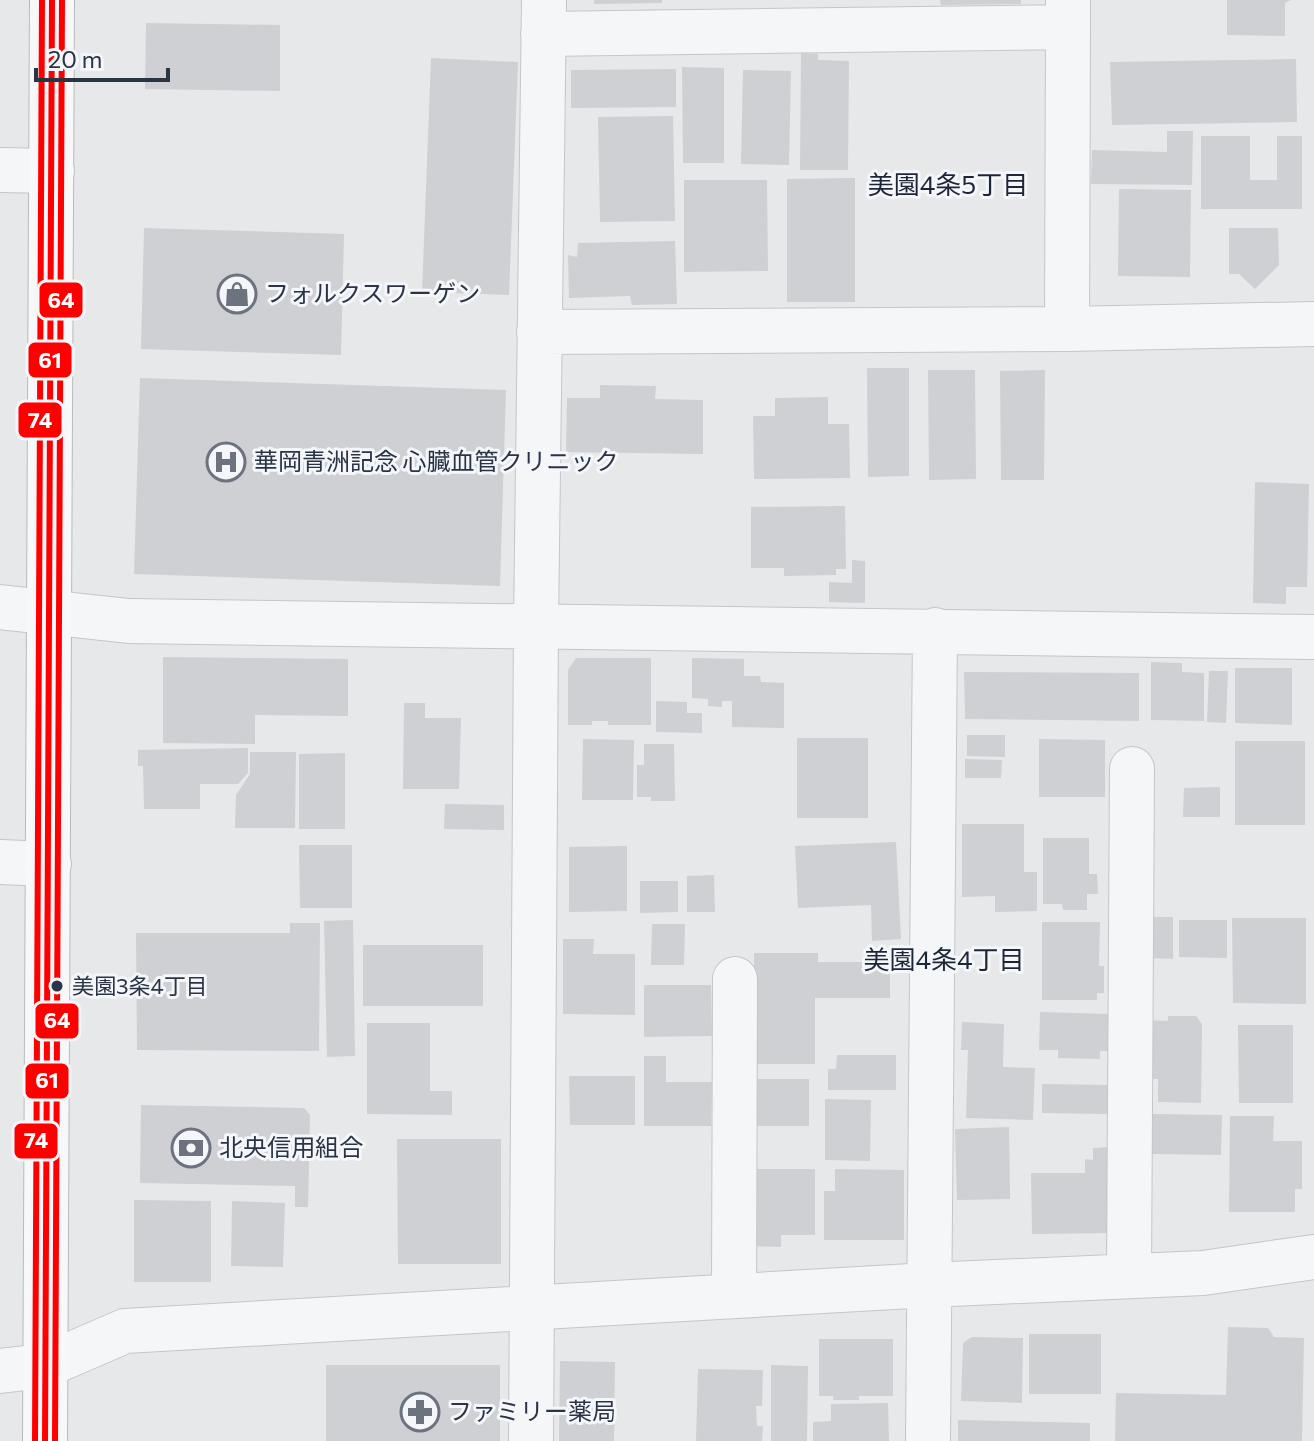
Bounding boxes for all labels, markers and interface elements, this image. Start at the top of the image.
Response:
scale bar [36,32,168,82]
text: 20 m [48,44,102,73]
district label: 美園4条5丁目 [868,168,1028,199]
shop icon: フォルクスワーゲン [216,273,258,315]
place label: フォルクスワーゲン [265,278,480,307]
line badge: 64 [38,281,84,319]
text: 64 [47,286,75,313]
line badge: 61 [27,341,73,379]
text: 61 [38,346,62,373]
line badge: 74 [17,401,63,439]
text: 74 [28,406,52,433]
hospital icon: 華岡青洲記念 心臓血管クリニック [205,441,247,483]
place label: 華岡青洲記念 心臓血管クリニック [254,446,619,475]
district label: 美園4条4丁目 [863,943,1025,974]
place label: 美園3条4丁目 [72,972,208,999]
marker: 美園3条4丁目 [49,978,65,994]
line badge: 64 [34,1002,80,1040]
text: 64 [43,1006,71,1033]
line badge: 61 [24,1062,70,1100]
text: 61 [35,1066,59,1093]
line badge: 74 [13,1122,59,1160]
text: 74 [24,1126,48,1153]
bank icon: 北央信用組合 [170,1127,212,1169]
place label: 北央信用組合 [219,1132,363,1161]
pharmacy icon: ファミリー薬局 [399,1391,441,1433]
place label: ファミリー薬局 [448,1396,616,1425]

